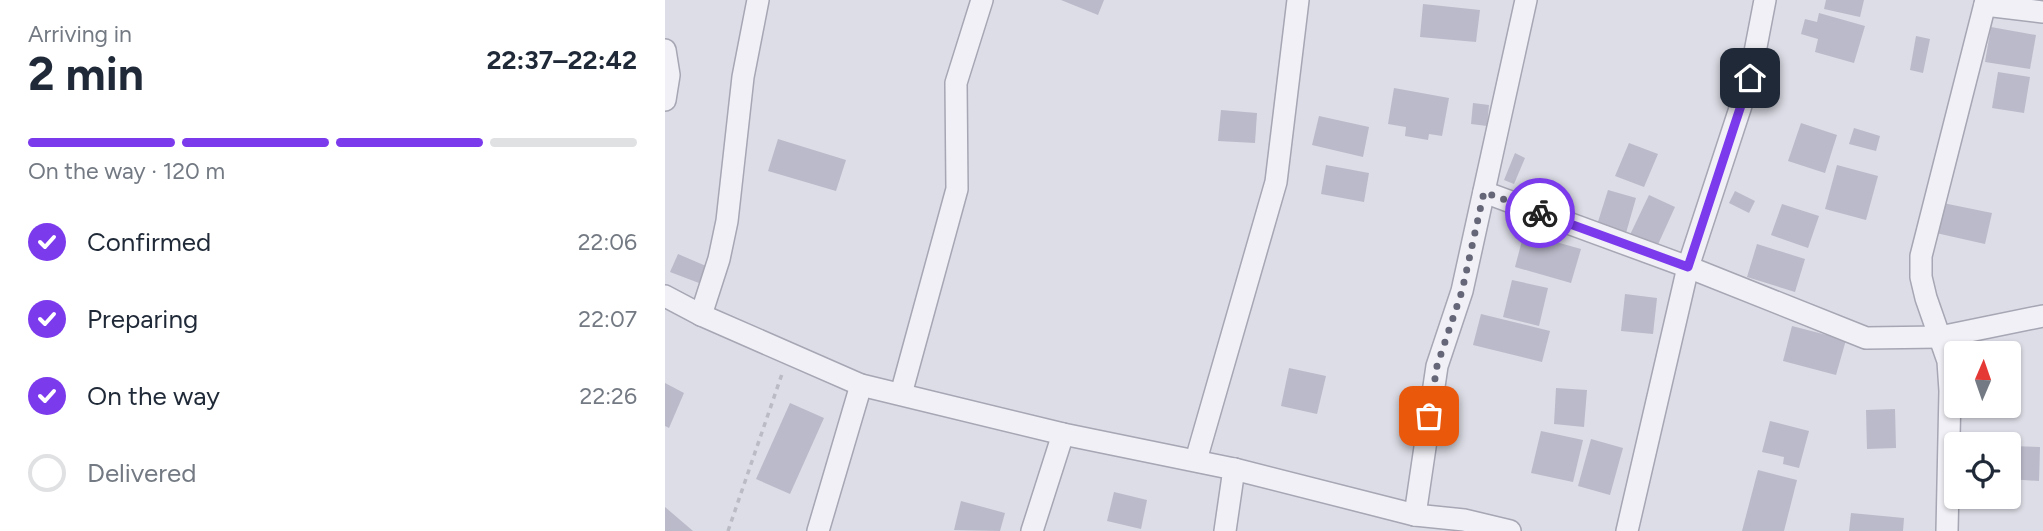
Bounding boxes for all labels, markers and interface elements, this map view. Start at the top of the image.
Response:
text: Arriving in [28,20,132,48]
text: 22:37–22:42 [486,44,637,76]
text: 2 min [28,46,144,102]
pin [1720,48,1780,108]
icon: home [1731,59,1769,97]
text: On the way · 120 m [28,157,225,185]
courier [1505,178,1575,248]
icon: bike [1521,194,1559,232]
icon: check [28,223,66,261]
text: Confirmed [87,226,211,258]
text: 22:06 [578,228,637,256]
icon: check [28,300,66,338]
text: Preparing [87,303,198,335]
text: 22:07 [578,305,637,333]
north arrow [1944,341,2021,418]
map controls [1944,341,2021,509]
icon: check [28,377,66,415]
text: On the way [87,380,220,412]
text: 22:26 [580,382,637,410]
pin [1399,386,1459,446]
icon: bag [1410,397,1448,435]
button: locate [1944,432,2021,509]
text: Delivered [87,457,196,489]

